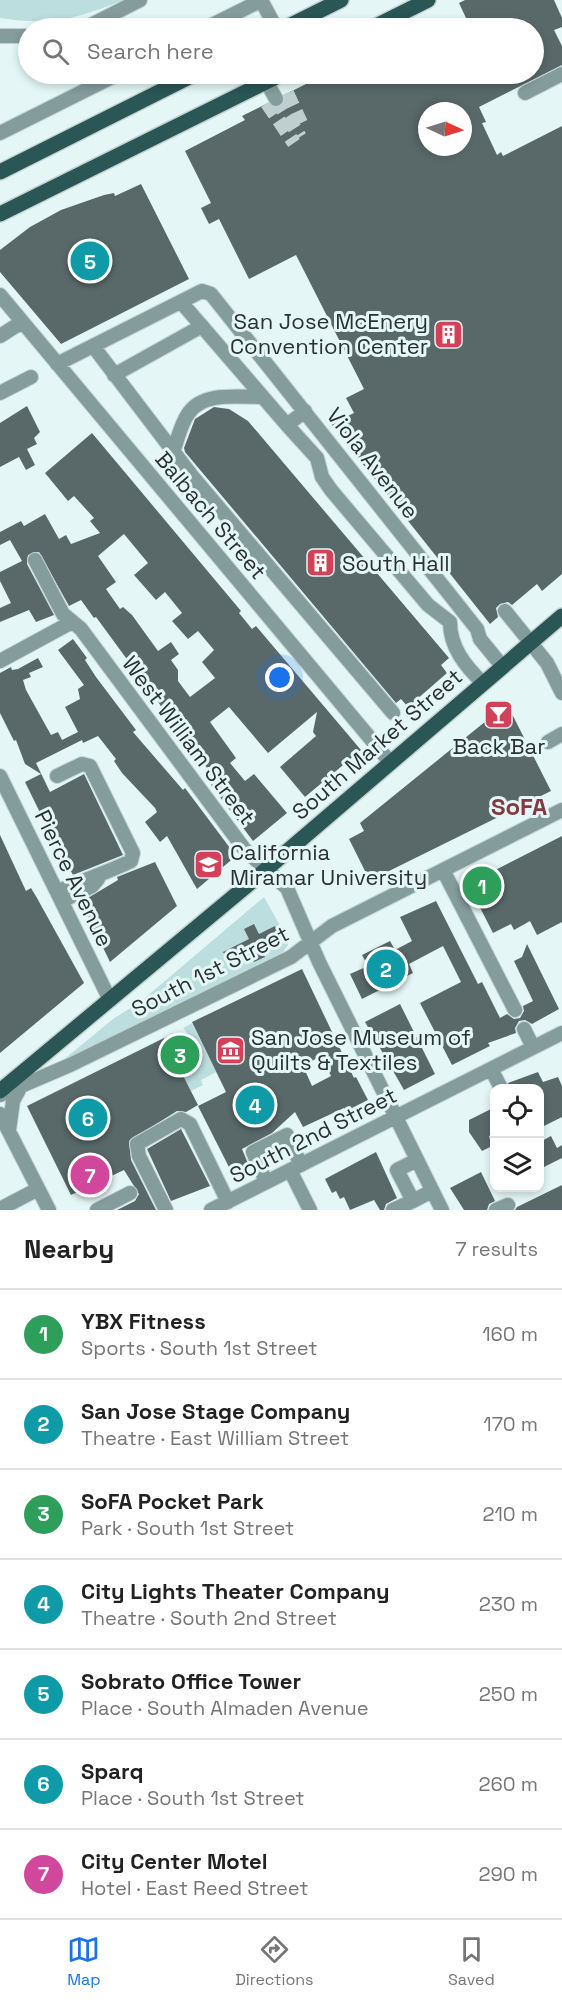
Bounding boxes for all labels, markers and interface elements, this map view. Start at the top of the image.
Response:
search box [18,18,544,84]
icon: search [39,35,72,68]
text: Search here [87,37,214,65]
north arrow [418,102,472,156]
pin: 5 [70,238,110,284]
place label: San Jose McEnery Convention Center [230,307,428,360]
building icon: San Jose McEnery Convention Center [433,318,465,350]
street label: Viola Avenue [321,402,425,524]
street label: Balbach Street [149,445,273,585]
building icon: South Hall [305,547,337,579]
place label: South Hall [342,549,450,577]
street label: West William Street [116,650,262,830]
street label: South Market Street [286,662,468,826]
your location [265,663,294,692]
bar icon: Back Bar [483,698,515,730]
place label: Back Bar [452,732,546,760]
district label: SoFA [491,791,547,822]
street label: Pierce Avenue [29,805,119,951]
place label: California Miramar University [230,838,427,891]
school or university icon: California Miramar University [193,849,225,881]
pin: 1 [462,864,502,908]
street label: South 1st Street [126,919,294,1023]
pin: 2 [366,946,406,992]
place label: San Jose Museum of Quilts & Textiles [251,1023,471,1076]
pin: 3 [160,1032,200,1078]
museum icon: San Jose Museum of Quilts & Textiles [214,1034,246,1066]
street label: South 2nd Street [225,1081,401,1189]
pin: 4 [236,1082,274,1128]
map controls [490,1084,544,1192]
button: locate [490,1084,544,1138]
pin: 6 [68,1096,107,1140]
button: layers [490,1138,544,1192]
pin: 7 [70,1152,110,1198]
text: Nearby [24,1232,114,1266]
text: 7 results [455,1236,538,1262]
text: YBX Fitness [81,1307,206,1335]
text: 1 [39,1321,48,1347]
text: 160 m [482,1321,538,1347]
text: Sports · South 1st Street [81,1335,317,1361]
text: San Jose Stage Company [81,1397,350,1425]
text: 2 [38,1411,49,1437]
text: 170 m [483,1411,538,1437]
text: Theatre · East William Street [81,1425,349,1451]
text: SoFA Pocket Park [81,1487,264,1515]
text: 3 [37,1501,50,1527]
text: 210 m [482,1501,538,1527]
text: Park · South 1st Street [81,1515,294,1541]
text: City Lights Theater Company [81,1577,390,1605]
text: 4 [37,1591,50,1617]
text: 230 m [479,1591,538,1617]
text: Theatre · South 2nd Street [81,1605,337,1631]
text: Sobrato Office Tower [81,1667,301,1695]
text: 5 [38,1681,50,1707]
text: 250 m [479,1681,538,1707]
text: Place · South Almaden Avenue [81,1695,369,1721]
text: Sparq [81,1757,143,1785]
text: 6 [37,1771,50,1797]
text: 260 m [479,1771,538,1797]
text: Place · South 1st Street [81,1785,305,1811]
text: City Center Motel [81,1847,268,1875]
text: 7 [38,1861,49,1887]
text: 290 m [479,1861,538,1887]
text: Hotel · East Reed Street [81,1875,308,1901]
tab: Map [67,1933,101,1990]
tab: Directions [235,1933,314,1990]
tab: Saved [448,1933,495,1990]

